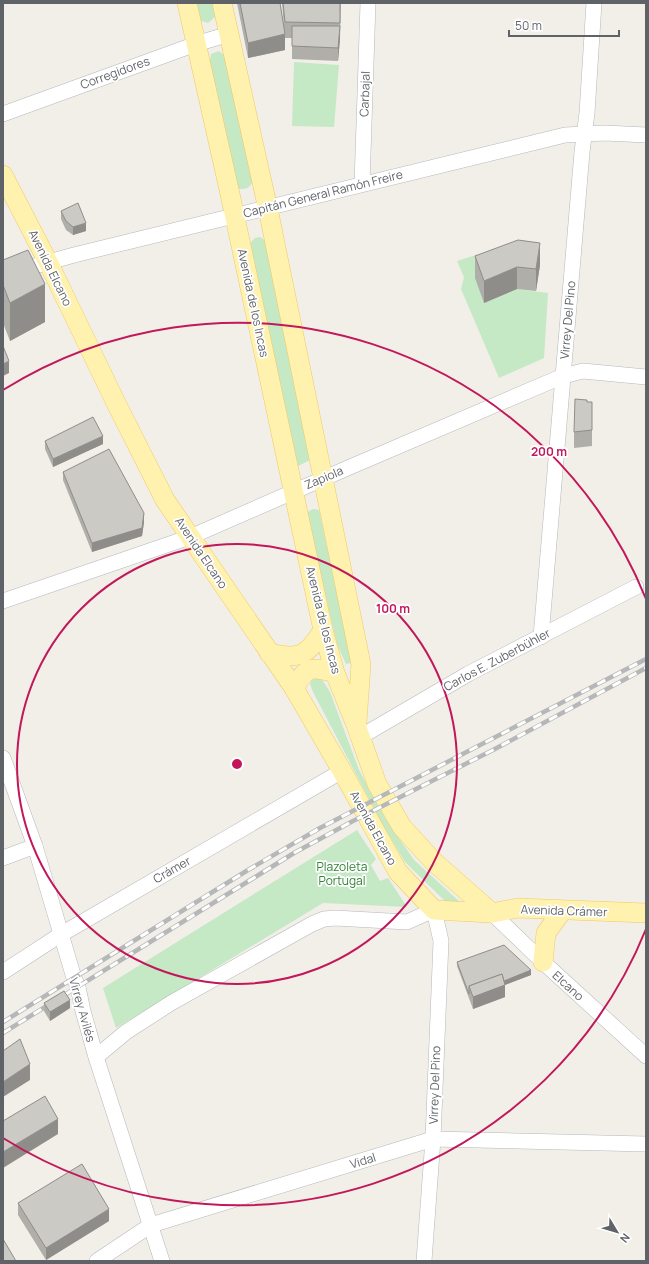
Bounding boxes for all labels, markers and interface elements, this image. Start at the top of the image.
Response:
scale bar [509,12,619,38]
text: 50 m [515,17,542,34]
street label: Corregidores [78,52,152,93]
street label: Carbajal [355,71,374,117]
street label: Capitán General Ramón Freire [241,165,404,222]
street label: Avenida Elcano [25,227,76,309]
street label: Avenida de los Incas [234,247,273,359]
street label: Virrey Del Pino [556,280,579,360]
text: 200 m [531,443,567,460]
street label: Zapiola [302,462,346,493]
street label: Avenida Elcano [171,514,232,592]
street label: Avenida de los Incas [302,564,345,676]
text: 100 m [376,600,410,617]
street label: Carlos E. Zuberbühler [440,624,554,695]
centre of rings [230,757,244,771]
street label: Avenida Elcano [346,787,401,868]
street label: Crámer [150,852,194,887]
park label: Plazoleta Portugal [317,858,367,889]
street label: Avenida Crámer [520,900,608,921]
street label: Elcano [549,967,588,1004]
street label: Virrey Avilés [65,976,100,1044]
street label: Virrey Del Pino [425,1045,444,1124]
street label: Vidal [348,1149,378,1173]
north arrow [597,1212,637,1252]
text: N [617,1231,634,1246]

